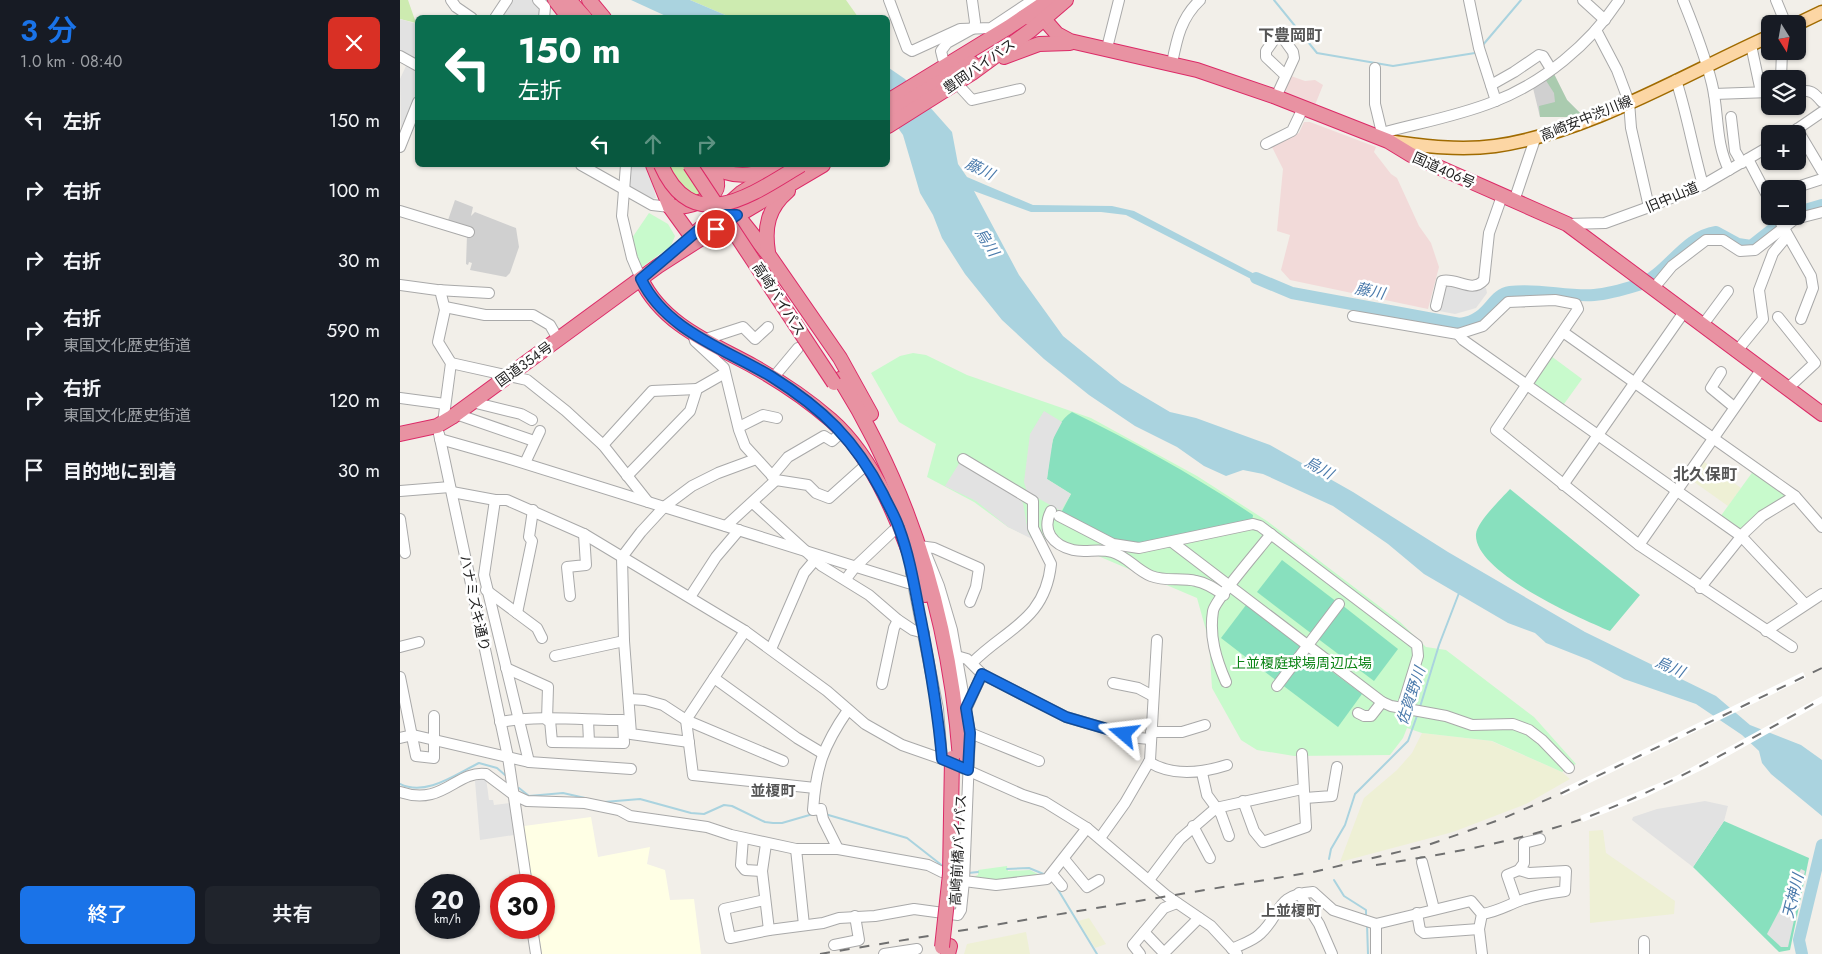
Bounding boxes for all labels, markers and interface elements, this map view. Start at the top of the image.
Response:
text: 3 分 [20,9,77,52]
north arrow [1761,15,1806,60]
map controls [1761,15,1806,225]
button: close [328,17,380,69]
district label: 下豊岡町 [1258,24,1322,47]
text: 150 m [518,26,621,76]
street label: 豊岡バイパス [939,34,1019,98]
icon: left [435,35,500,100]
text: 1.0 km · 08:40 [20,50,122,73]
button: layers [1761,70,1806,115]
text: 左折 [518,74,562,106]
street label: 高崎安中渋川線 [1537,90,1635,146]
icon: left [20,106,48,134]
text: 150 m [329,107,380,134]
text: 左折 [63,108,101,135]
button: + [1761,125,1806,170]
icon: left [586,130,614,158]
icon: ahead [639,130,667,158]
icon: right [692,130,720,158]
street label: 国道406号 [1409,147,1479,193]
water label: 藤川 [962,153,1000,186]
icon: right [20,176,48,204]
text: 100 m [328,177,380,204]
street label: 旧中山道 [1642,177,1702,217]
text: 右折 [63,178,101,205]
button: − [1761,180,1806,225]
pin [695,208,737,250]
icon: arrive [702,215,730,243]
water label: 烏川 [970,223,1005,262]
icon: right [20,246,48,274]
text: 30 m [338,247,380,274]
text: 右折 [63,248,101,275]
street label: 高崎バイパス [748,258,810,340]
water label: 藤川 [1353,277,1389,305]
text: 右折 [63,305,101,332]
icon: right [20,316,48,344]
text: 590 m [326,317,380,344]
text: 東国文化歴史街道 [63,334,191,357]
street label: 国道354号 [492,337,556,391]
text: 右折 [63,375,101,402]
icon: right [20,386,48,414]
text: 120 m [329,387,380,414]
text: 東国文化歴史街道 [63,404,191,427]
water label: 烏川 [1301,451,1339,486]
icon: arrive [20,456,48,484]
text: 30 m [338,457,380,484]
text: 目的地に到着 [63,458,177,485]
district label: 北久保町 [1673,463,1737,486]
street label: ハナミズキ通り [455,553,495,653]
water label: 烏川 [1652,651,1690,684]
park label: 上並榎庭球場周辺広場 [1232,653,1372,673]
water label: 佐賀野川 [1391,662,1431,728]
position arrow [1097,707,1149,759]
district label: 並榎町 [750,780,796,802]
street label: 高崎前橋バイパス [945,794,971,906]
water label: 天神川 [1777,870,1810,921]
speed limit sign: 30 [490,874,555,939]
text: 20 [431,882,464,918]
button: 終了 [20,886,195,944]
button: 共有 [205,886,380,944]
district label: 上並榎町 [1261,900,1321,922]
text: km/h [434,910,461,928]

